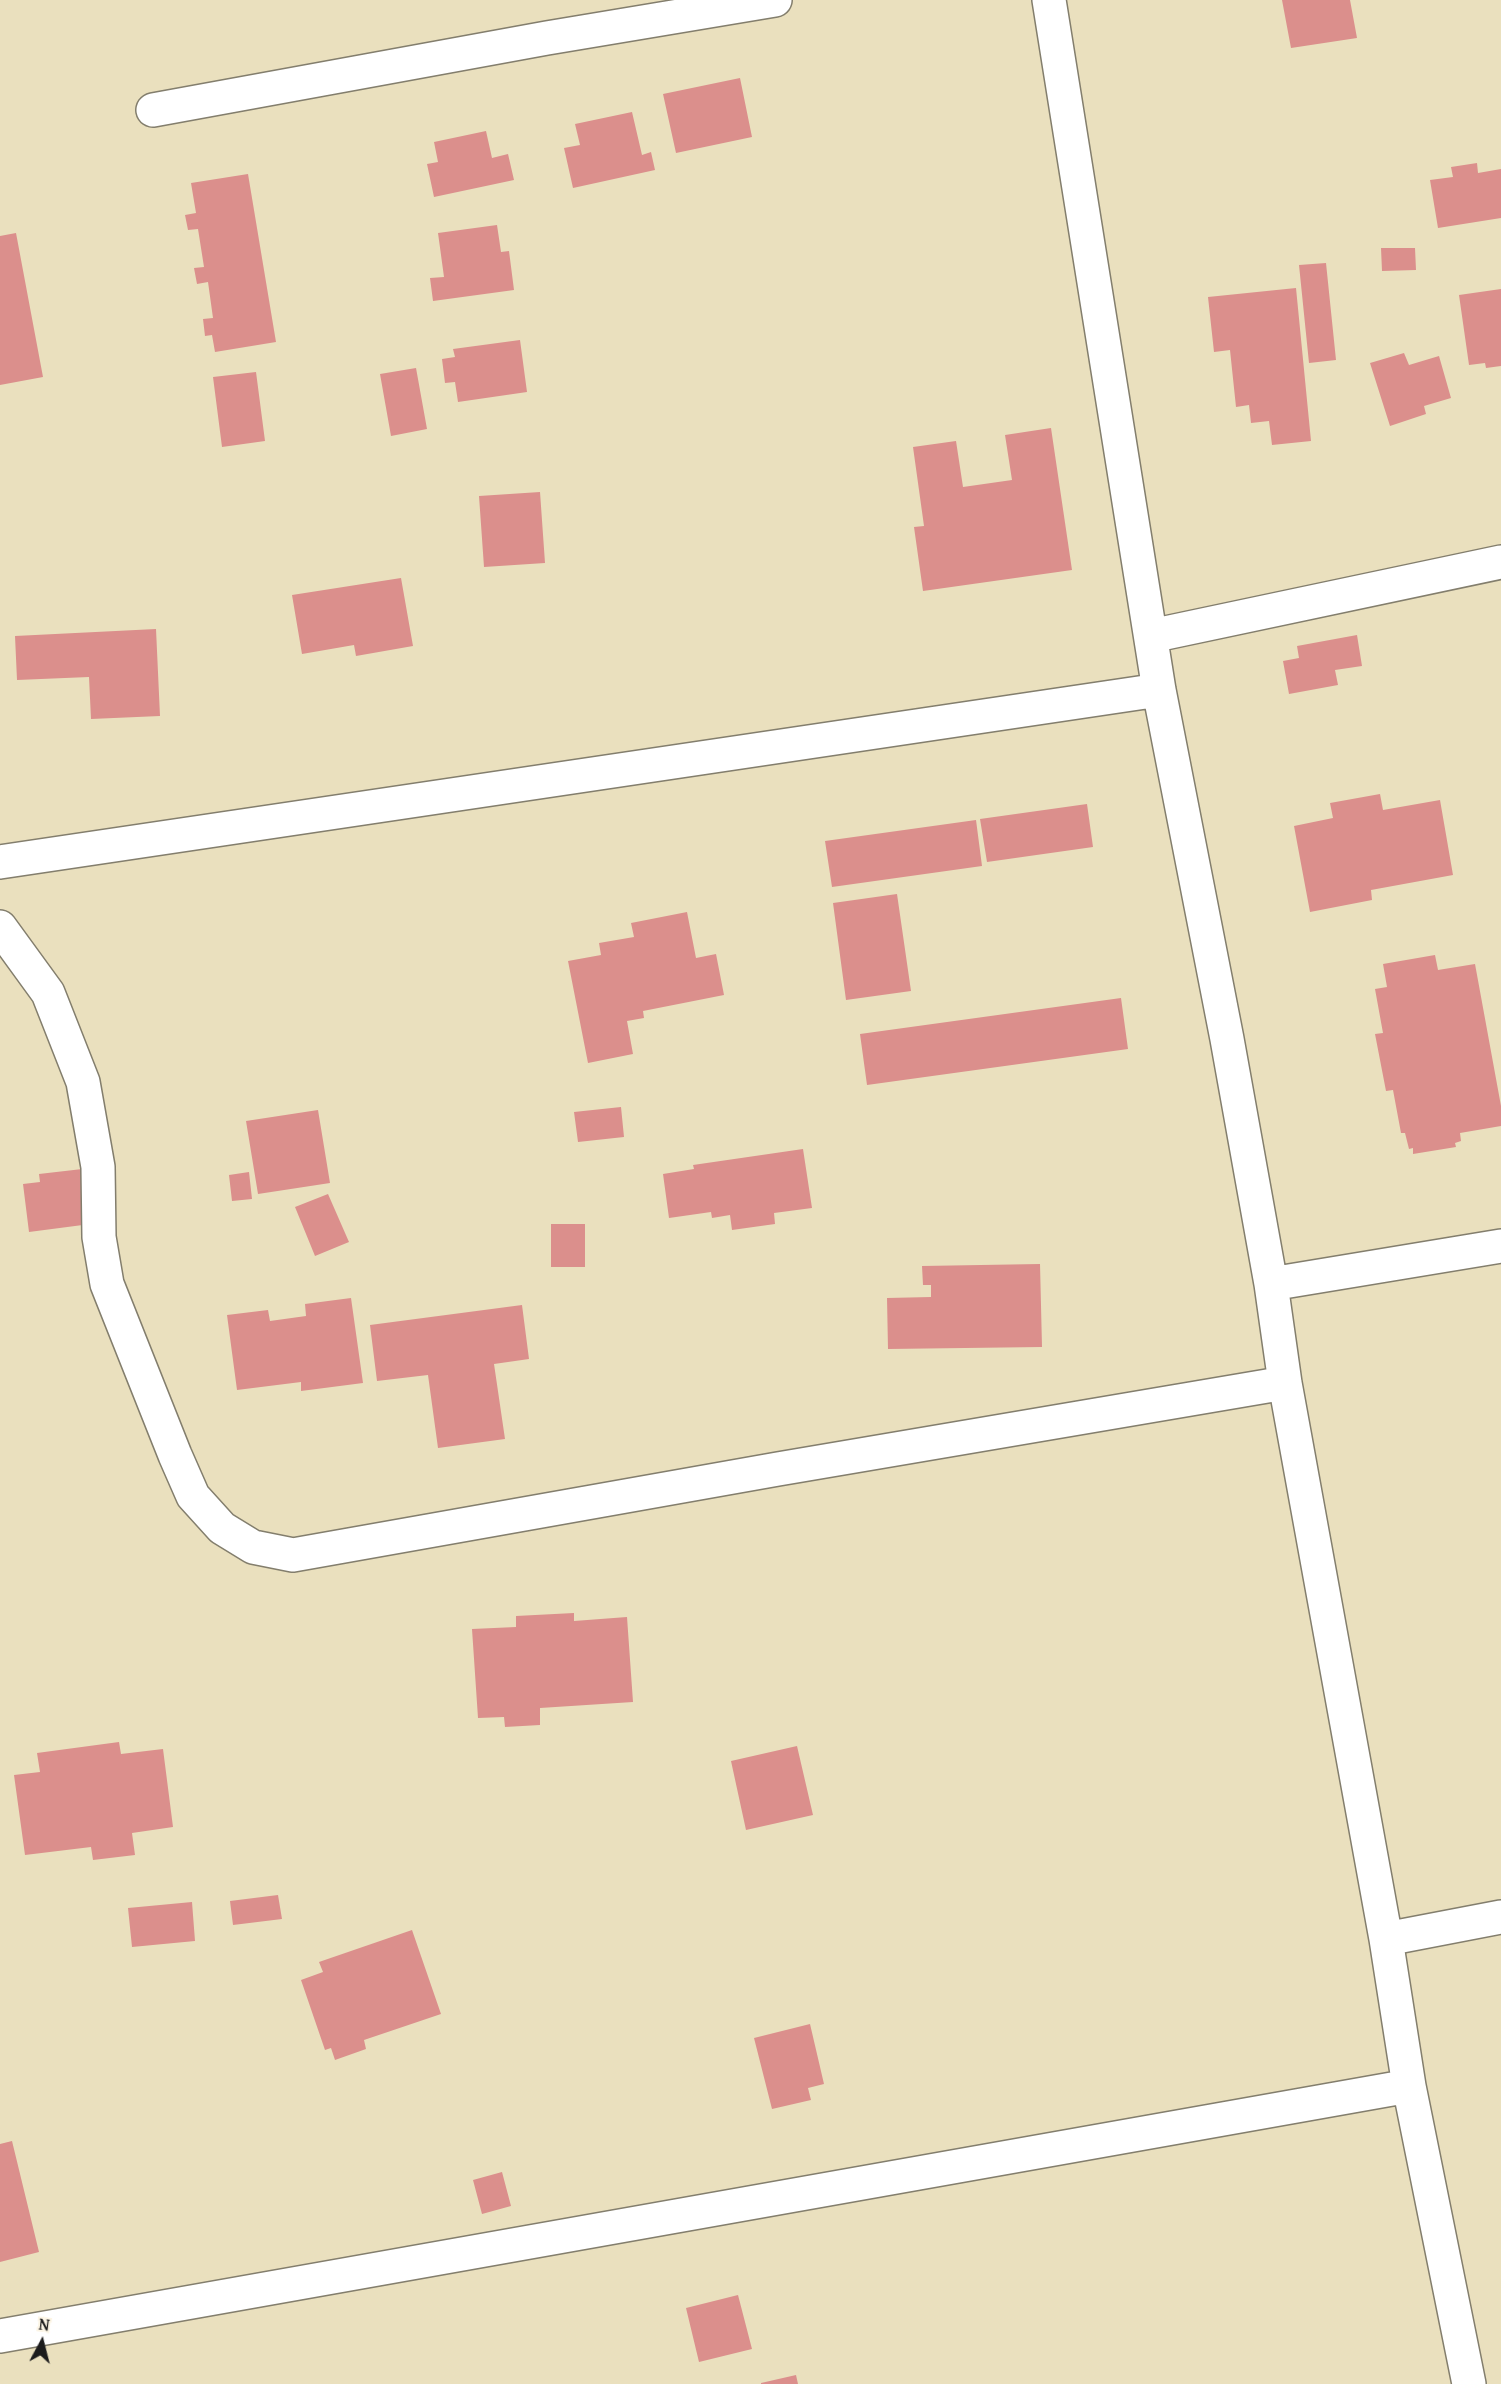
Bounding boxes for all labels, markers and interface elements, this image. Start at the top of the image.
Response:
north arrow [12,2312,72,2372]
text: N [37,2312,51,2337]

